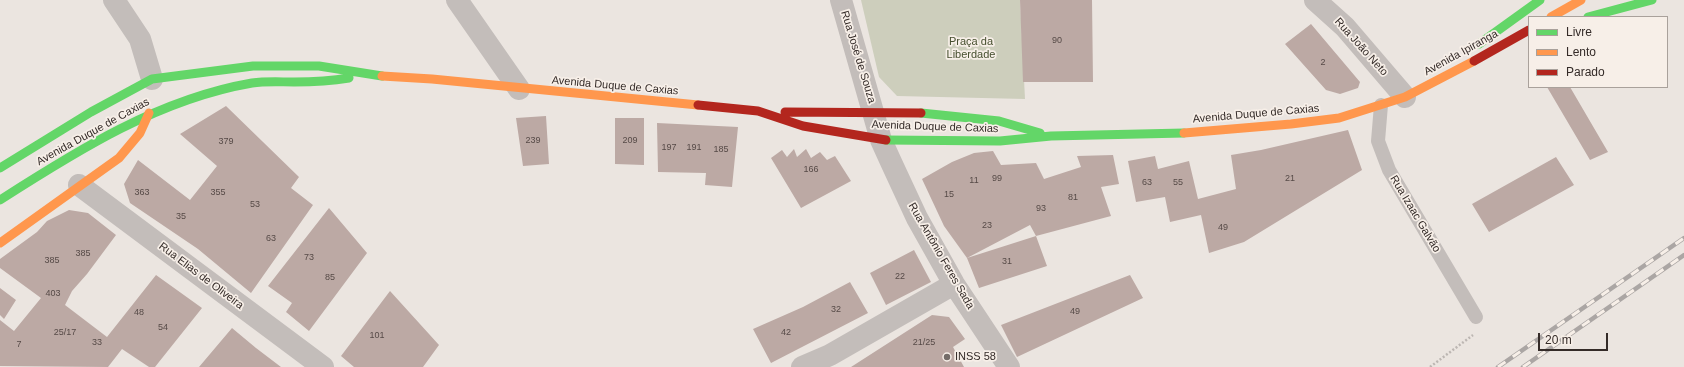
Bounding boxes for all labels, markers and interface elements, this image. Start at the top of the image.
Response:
street label: Rua José de Souza [838,9,878,105]
street label: Rua João Neto [1332,15,1390,79]
legend [1528,16,1668,88]
text: Livre [1566,25,1592,39]
street label: Avenida Ipiranga [1422,27,1500,79]
park label: Praça da Liberdade [947,35,995,61]
house number: 90 [1052,36,1062,46]
text: Lento [1566,45,1596,59]
house number: 2 [1320,58,1326,68]
text: Parado [1566,65,1605,79]
street label: Avenida Duque de Caxias [551,74,679,98]
street label: Avenida Duque de Caxias [34,95,152,169]
street label: Avenida Duque de Caxias [1192,102,1320,126]
street label: Avenida Duque de Caxias [871,118,999,136]
house number: 239 [525,136,541,146]
house number: 209 [622,136,638,146]
house number: 379 [218,137,234,147]
house number: 197 [661,143,677,153]
house number: 191 [686,143,702,153]
house number: 185 [713,145,729,155]
house number: 166 [803,165,819,175]
street label: Rua Izaac Galvão [1387,173,1443,255]
house number: 99 [992,174,1002,184]
house number: 21 [1285,174,1295,184]
house number: 11 [969,176,979,186]
house number: 63 [1142,178,1152,188]
house number: 55 [1173,178,1183,188]
house number: 363 [134,188,150,198]
house number: 355 [210,188,226,198]
house number: 15 [944,190,954,200]
house number: 81 [1068,193,1078,203]
house number: 53 [250,200,260,210]
street label: Rua Antônio Feres Sada [905,201,977,311]
house number: 93 [1036,204,1046,214]
house number: 35 [176,212,186,222]
house number: 23 [982,221,992,231]
house number: 49 [1218,223,1228,233]
house number: 63 [266,234,276,244]
street label: Rua Elias de Oliveira [156,240,246,312]
house number: 385 [75,249,91,259]
house number: 73 [304,253,314,263]
house number: 385 [44,256,60,266]
house number: 31 [1002,257,1012,267]
house number: 22 [895,272,905,282]
house number: 85 [325,273,335,283]
house number: 403 [45,289,61,299]
house number: 32 [831,305,841,315]
house number: 49 [1070,307,1080,317]
house number: 48 [134,308,144,318]
house number: 54 [158,323,168,333]
scale bar [1540,325,1610,351]
house number: 25/17 [54,328,76,338]
house number: 42 [781,328,791,338]
house number: 101 [369,331,385,341]
text: 20 m [1545,333,1572,347]
house number: 33 [92,338,102,348]
house number: 21/25 [913,338,935,348]
house number: 7 [16,340,22,350]
place label: INSS 58 [955,350,996,364]
marker: INSS 58 [942,352,952,362]

